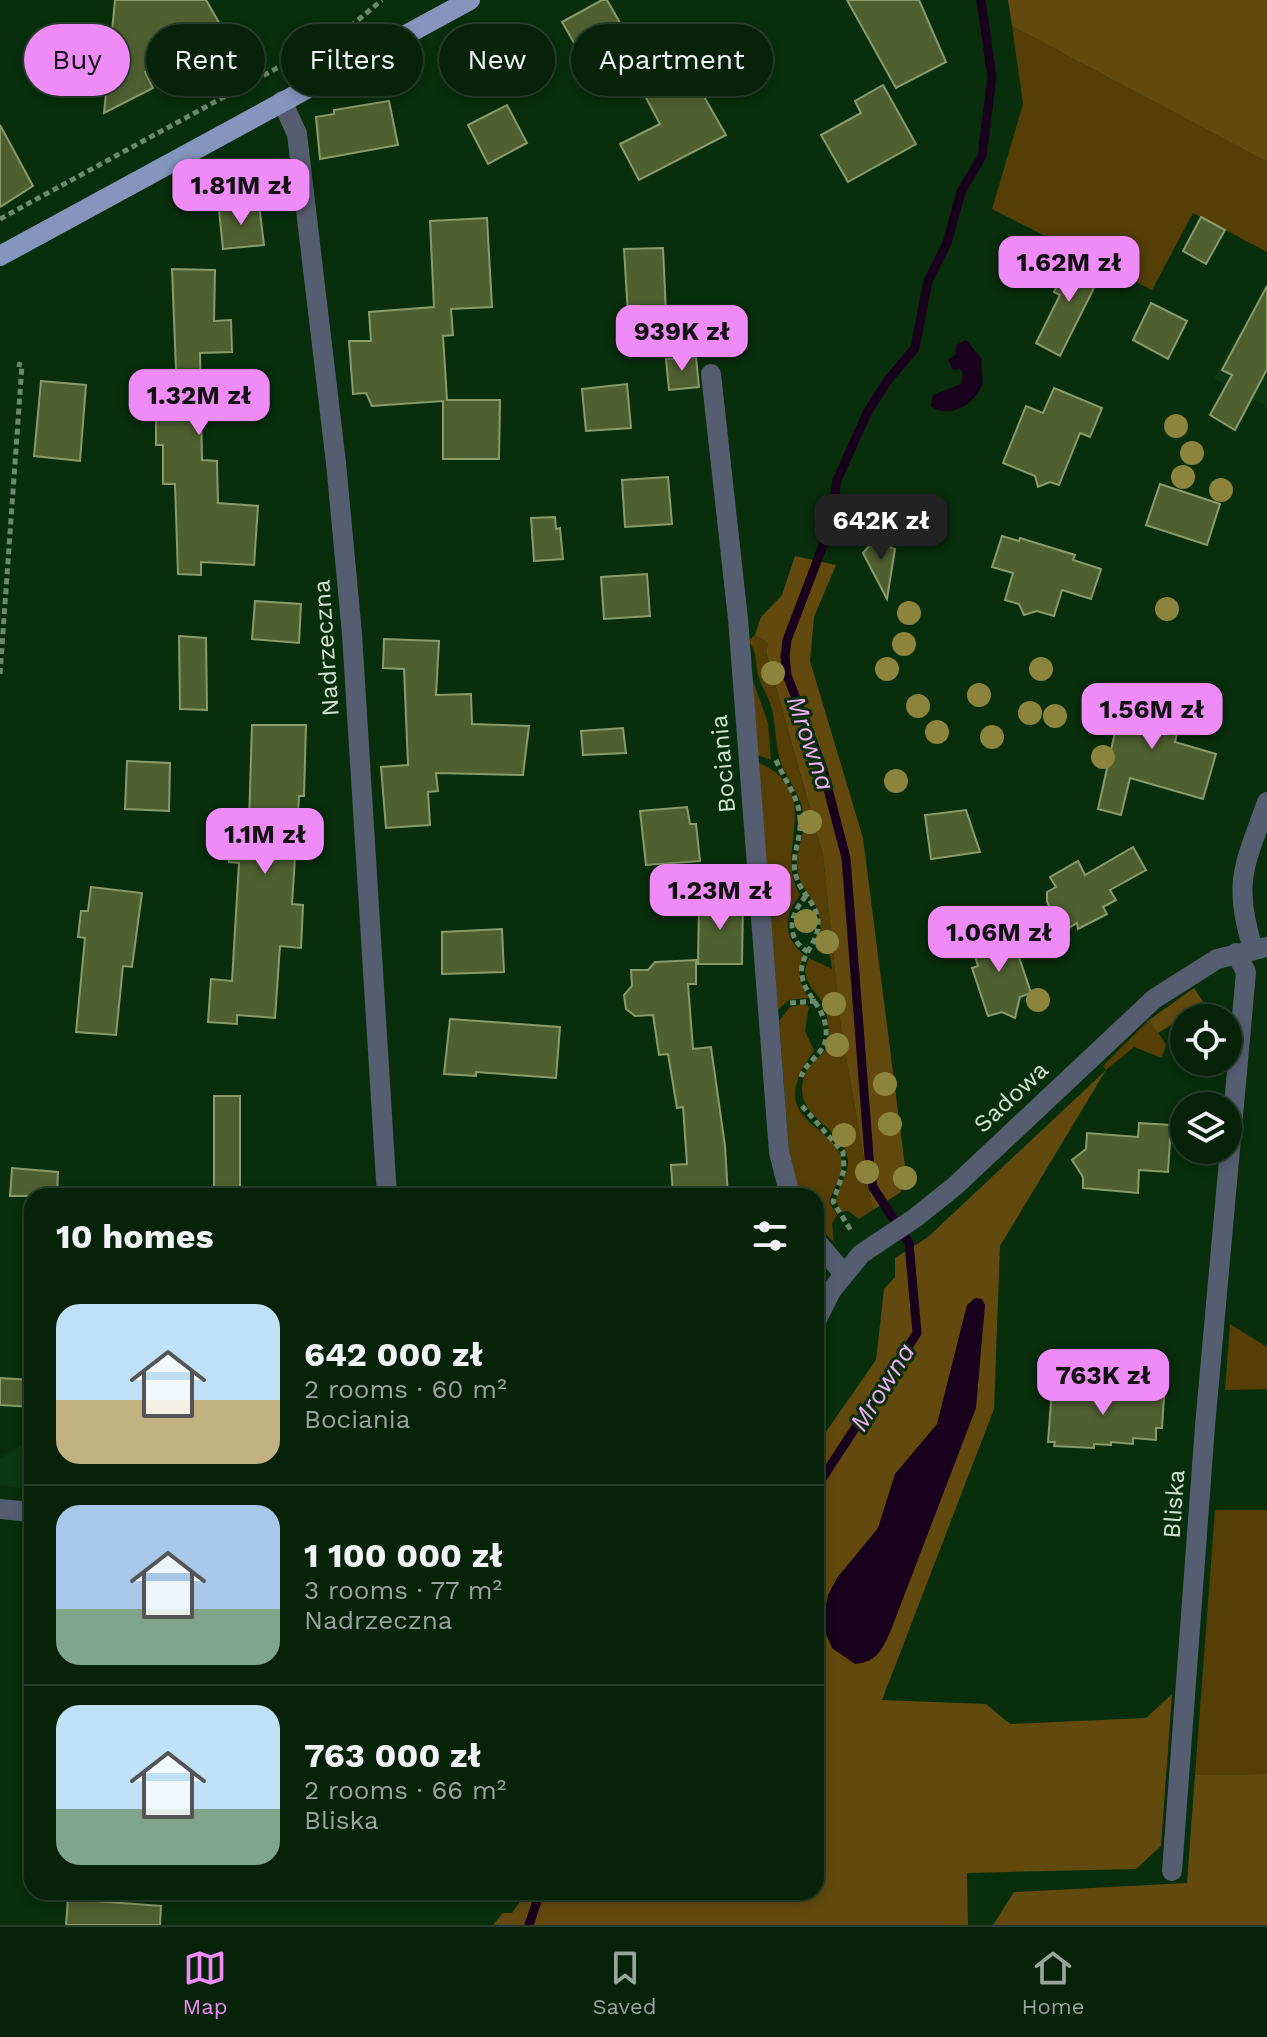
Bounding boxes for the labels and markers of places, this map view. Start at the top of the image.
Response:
pin: 1.81M zł [158,159,324,227]
pin: 1.62M zł [986,236,1152,304]
pin: 939K zł [608,305,756,373]
pin: 1.32M zł [116,369,282,437]
pin: 642K zł [807,494,955,562]
pin: 1.56M zł [1069,683,1235,751]
pin: 1.1M zł [191,808,339,876]
pin: 1.23M zł [637,864,803,932]
pin: 1.06M zł [916,906,1082,974]
pin: 763K zł [1029,1349,1177,1417]

